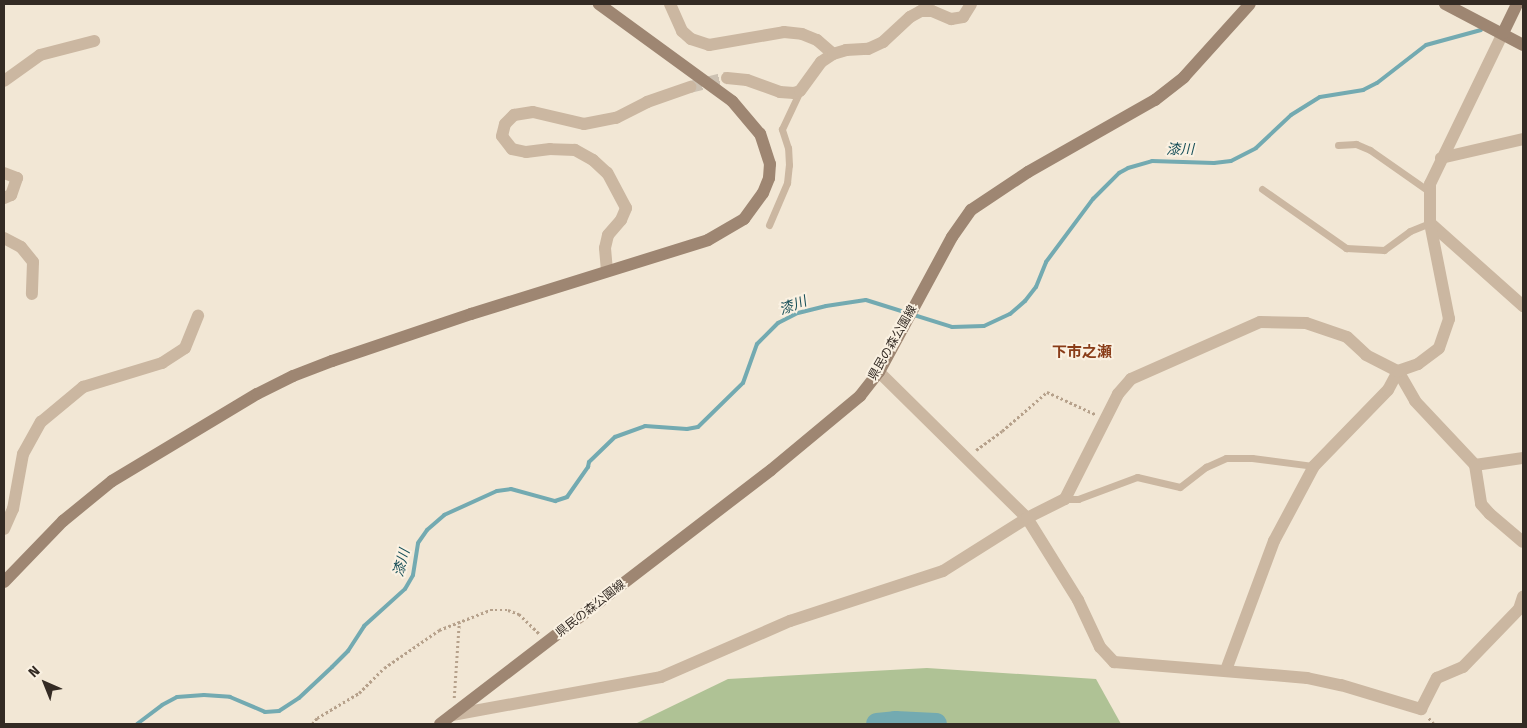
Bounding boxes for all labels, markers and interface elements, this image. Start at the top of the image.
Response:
water label: 漆川 [1166,142,1194,158]
water label: 漆川 [777,293,809,319]
street label: 県民の森公園線 [866,303,920,383]
district label: 下市之瀬 [1052,344,1112,362]
water label: 漆川 [390,547,414,579]
street label: 県民の森公園線 [553,577,629,641]
north arrow [20,658,70,708]
text: N [25,663,43,681]

